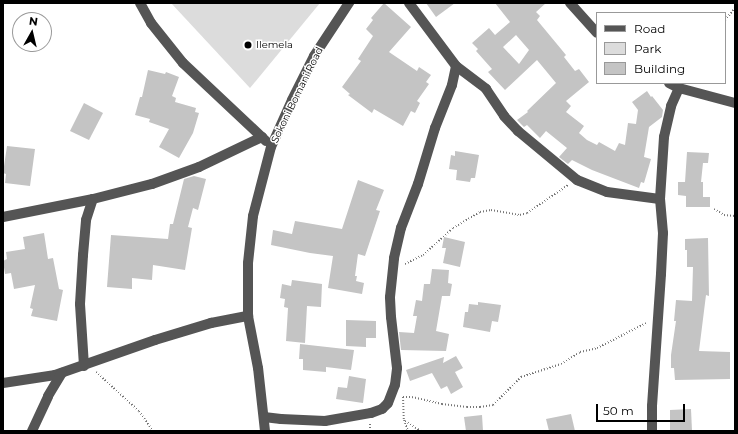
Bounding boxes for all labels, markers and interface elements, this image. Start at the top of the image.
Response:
north arrow [12,12,52,52]
legend [596,12,726,84]
text: N [28,14,39,29]
text: Road [634,21,665,36]
place label: Ilemela [256,39,293,51]
marker: Ilemela [243,40,253,50]
text: Park [634,41,661,56]
street label: Sokoni Bomani Road [269,45,325,145]
text: Building [634,61,685,76]
scale bar [598,396,687,422]
text: 50 m [603,403,634,418]

